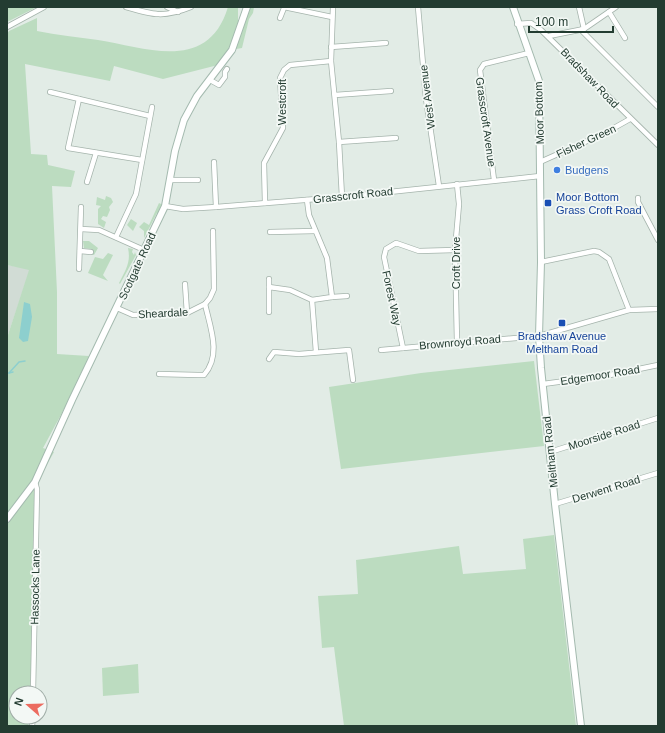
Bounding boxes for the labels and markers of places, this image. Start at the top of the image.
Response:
place label: Budgens [565,164,609,176]
marker: Budgens [552,165,562,175]
place label: Moor Bottom Grass Croft Road [556,191,642,216]
marker: Moor Bottom Grass Croft Road [543,198,553,208]
marker: Bradshaw Avenue Meltham Road [557,318,567,328]
place label: Bradshaw Avenue Meltham Road [518,330,606,355]

